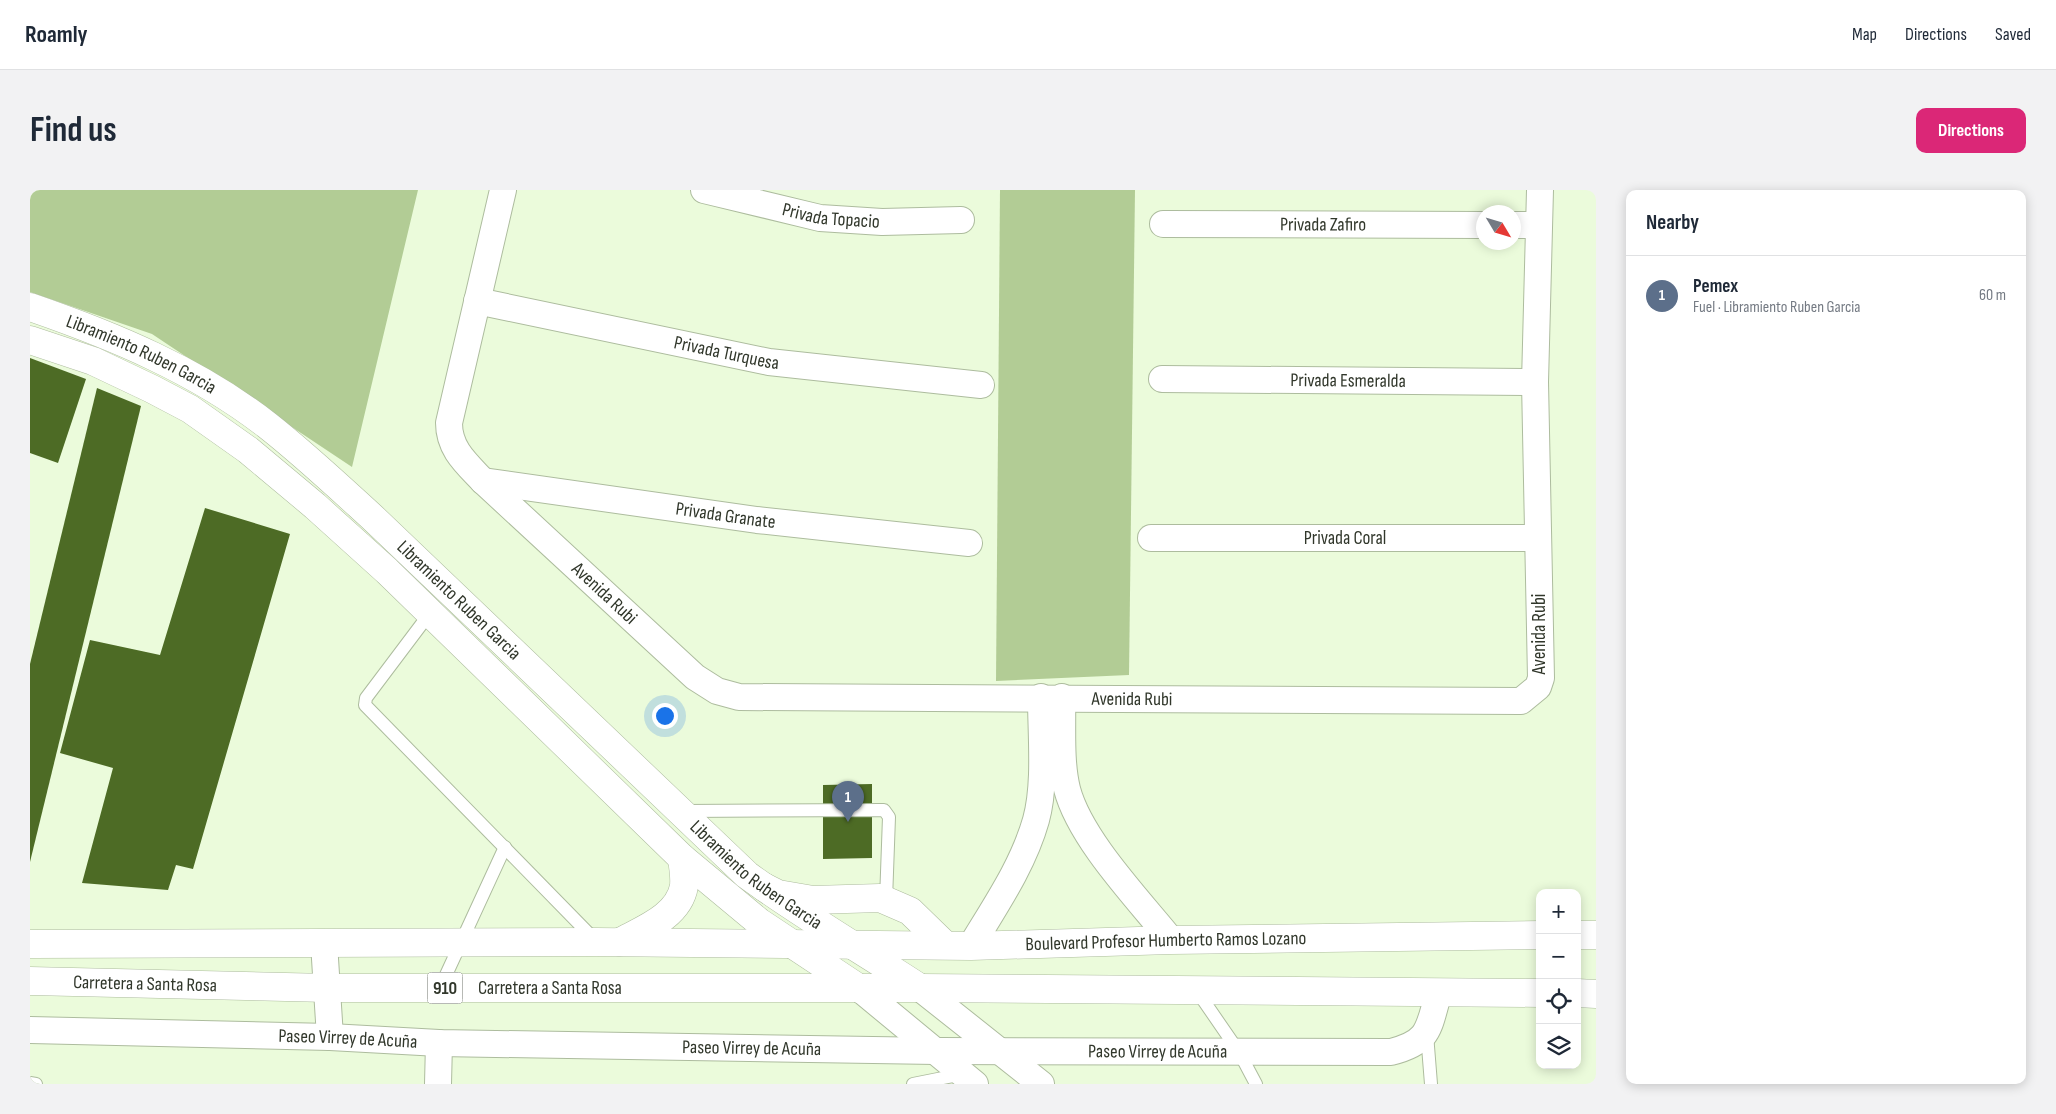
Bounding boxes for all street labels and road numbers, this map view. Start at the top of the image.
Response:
street label: Privada Topacio [780,198,880,233]
street label: Privada Zafiro [1280,213,1366,236]
street label: Libramiento Ruben Garcia [63,310,221,399]
street label: Privada Turquesa [672,331,780,375]
street label: Privada Esmeralda [1290,369,1406,392]
street label: Privada Granate [674,497,777,533]
street label: Privada Coral [1304,527,1386,550]
street label: Libramiento Ruben Garcia [392,536,526,665]
street label: Avenida Rubi [566,557,642,629]
street label: Avenida Rubi [1528,594,1551,675]
street label: Avenida Rubi [1090,687,1172,711]
street label: Libramiento Ruben Garcia [685,815,826,934]
street label: Boulevard Profesor Humberto Ramos Lozano [1025,927,1307,956]
street label: Carretera a Santa Rosa [73,971,217,997]
road number: 910 [428,972,462,1004]
street label: Carretera a Santa Rosa [478,977,622,1000]
street label: Paseo Virrey de Acuña [278,1024,418,1053]
street label: Paseo Virrey de Acuña [682,1035,821,1061]
street label: Paseo Virrey de Acuña [1088,1040,1227,1063]

